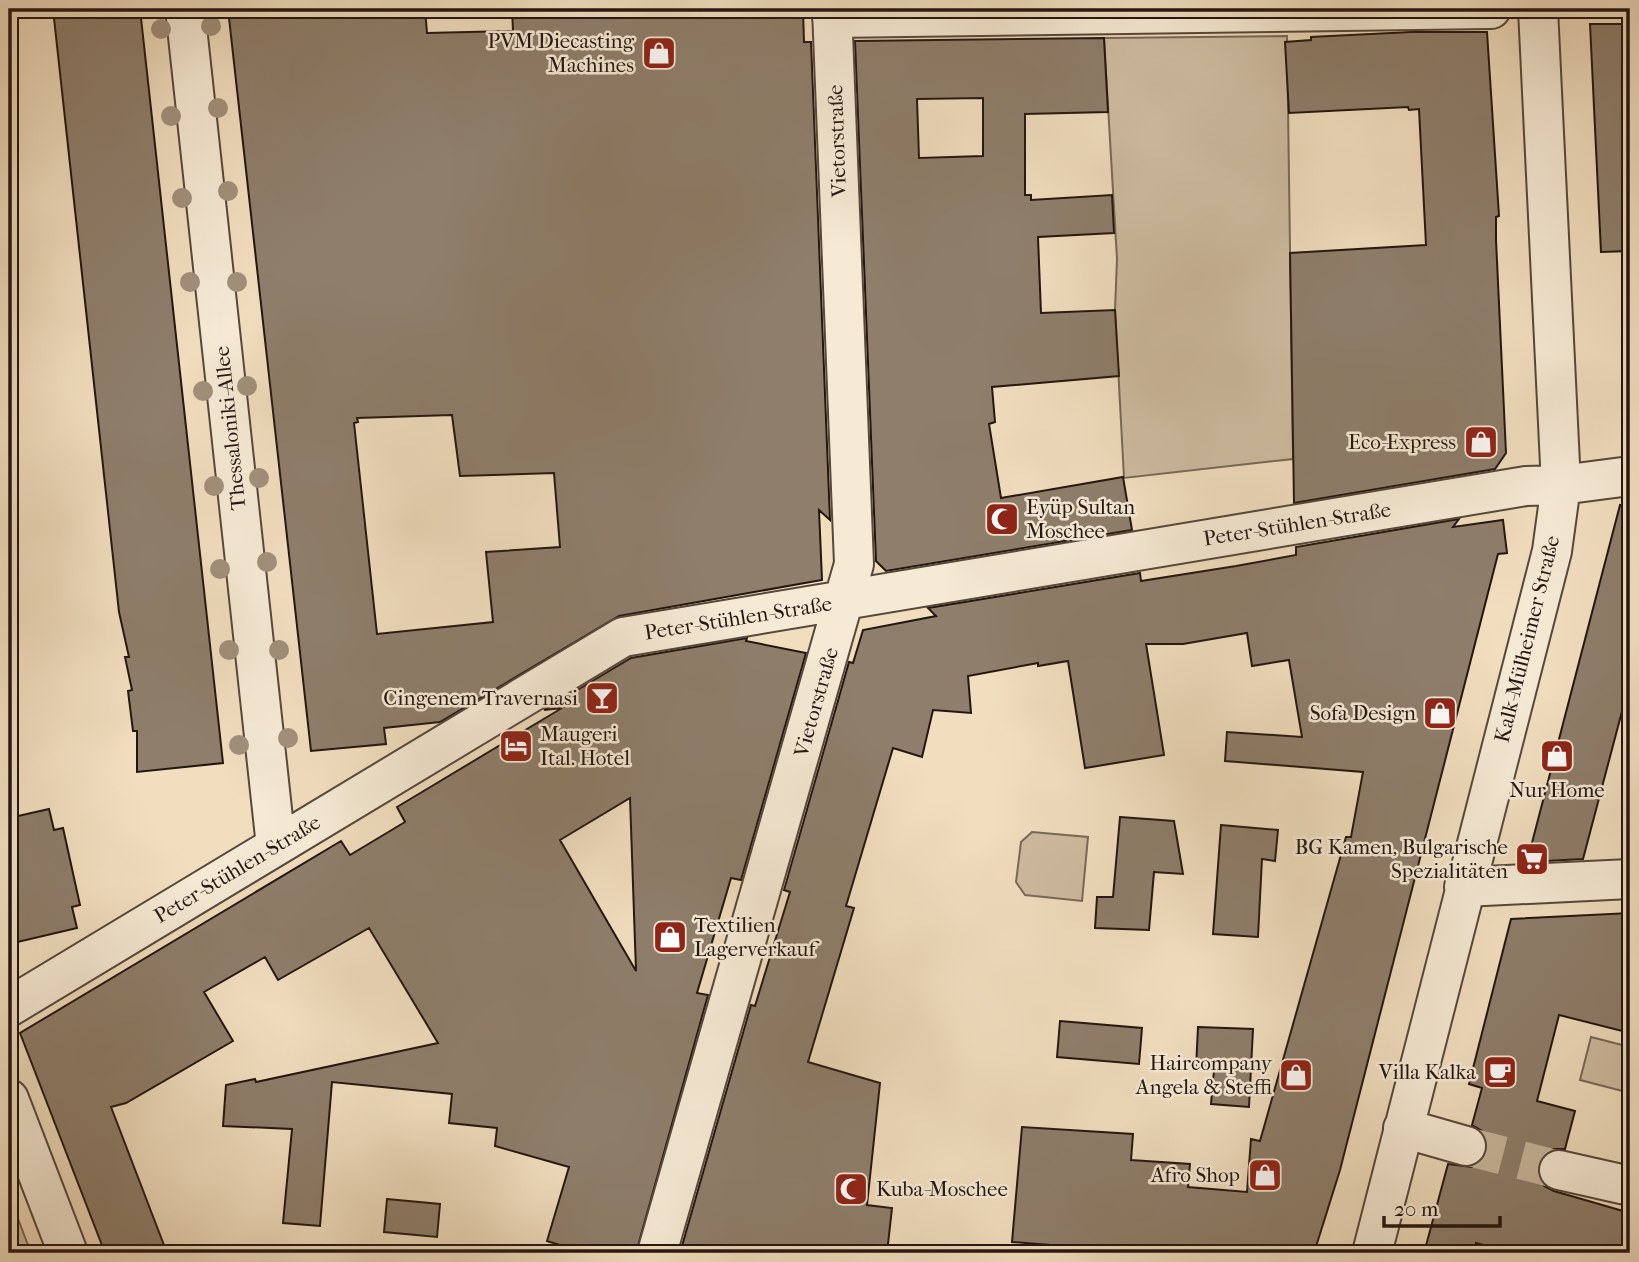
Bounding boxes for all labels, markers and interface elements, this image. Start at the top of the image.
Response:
place label: PVM Diecasting Machines [488,29,635,77]
shop icon: PVM Diecasting Machines [640,34,678,72]
street label: Vietorstraße [823,84,851,199]
street label: Thessaloniki-Allee [209,345,251,511]
shop icon: Eco-Express [1462,423,1500,461]
place label: Eco-Express [1348,430,1456,454]
place label: Eyüp Sultan Moschee [1026,495,1135,543]
street label: Peter-Stühlen-Straße [1202,497,1392,551]
mosque icon: Eyüp Sultan Moschee [983,500,1021,538]
street label: Kalk-Mülheimer Straße [1490,533,1564,745]
street label: Peter-Stühlen-Straße [643,591,833,645]
street label: Vietorstraße [789,644,843,760]
bar icon: Cingenem Travernasi [583,679,621,717]
place label: Cingenem Travernasi [383,686,578,710]
shop icon: Sofa Design [1421,694,1459,732]
place label: Sofa Design [1310,701,1416,725]
place label: Maugeri Ital. Hotel [540,722,630,770]
hotel icon: Maugeri Ital. Hotel [497,727,535,765]
shop icon: Nur Home [1538,737,1576,775]
place label: Nur Home [1509,778,1605,802]
street label: Peter-Stühlen-Straße [150,810,324,928]
place label: BG Kamen, Bulgarische Spezialitäten [1295,835,1508,883]
supermarket icon: BG Kamen, Bulgarische Spezialitäten [1513,840,1551,878]
place label: Textilien Lagerverkauf [694,913,819,961]
shop icon: Textilien Lagerverkauf [651,918,689,956]
place label: Haircompany Angela & Steffi [1135,1051,1273,1099]
cafe icon: Villa Kalka [1481,1053,1519,1091]
shop icon: Haircompany Angela & Steffi [1277,1056,1315,1094]
place label: Villa Kalka [1378,1060,1476,1084]
shop icon: Afro Shop [1246,1156,1284,1194]
place label: Afro Shop [1150,1163,1240,1187]
mosque icon: Kuba-Moschee [832,1170,870,1208]
place label: Kuba-Moschee [876,1177,1008,1201]
scale bar [1384,1185,1499,1229]
text: 20 m [1394,1197,1439,1221]

